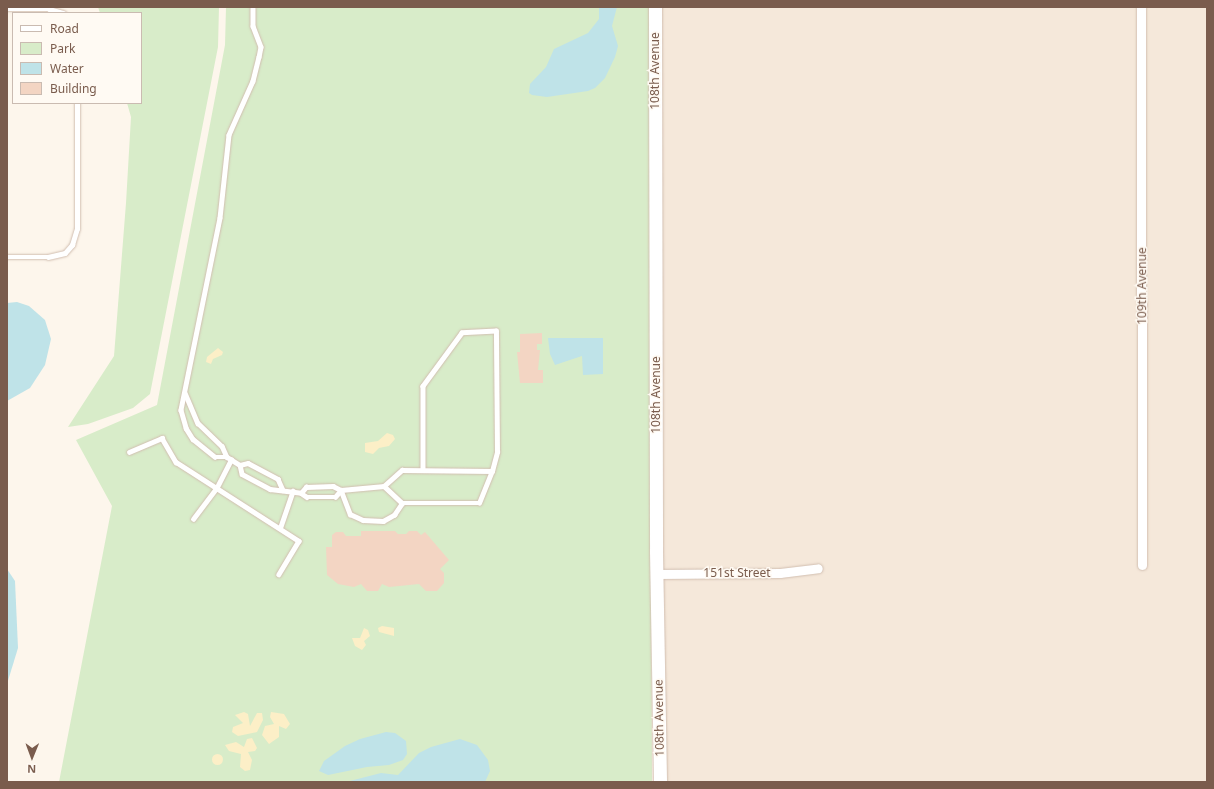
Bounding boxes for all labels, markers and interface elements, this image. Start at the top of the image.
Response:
legend [12,12,142,104]
text: Road [50,20,79,37]
street label: 108th Avenue [648,32,662,110]
text: Park [50,40,75,57]
text: Water [50,60,84,77]
text: Building [50,80,97,97]
street label: 109th Avenue [1135,247,1149,325]
street label: 108th Avenue [649,356,663,434]
street label: 151st Street [703,566,771,580]
street label: 108th Avenue [651,679,667,757]
north arrow [12,737,52,777]
text: N [27,762,36,777]

